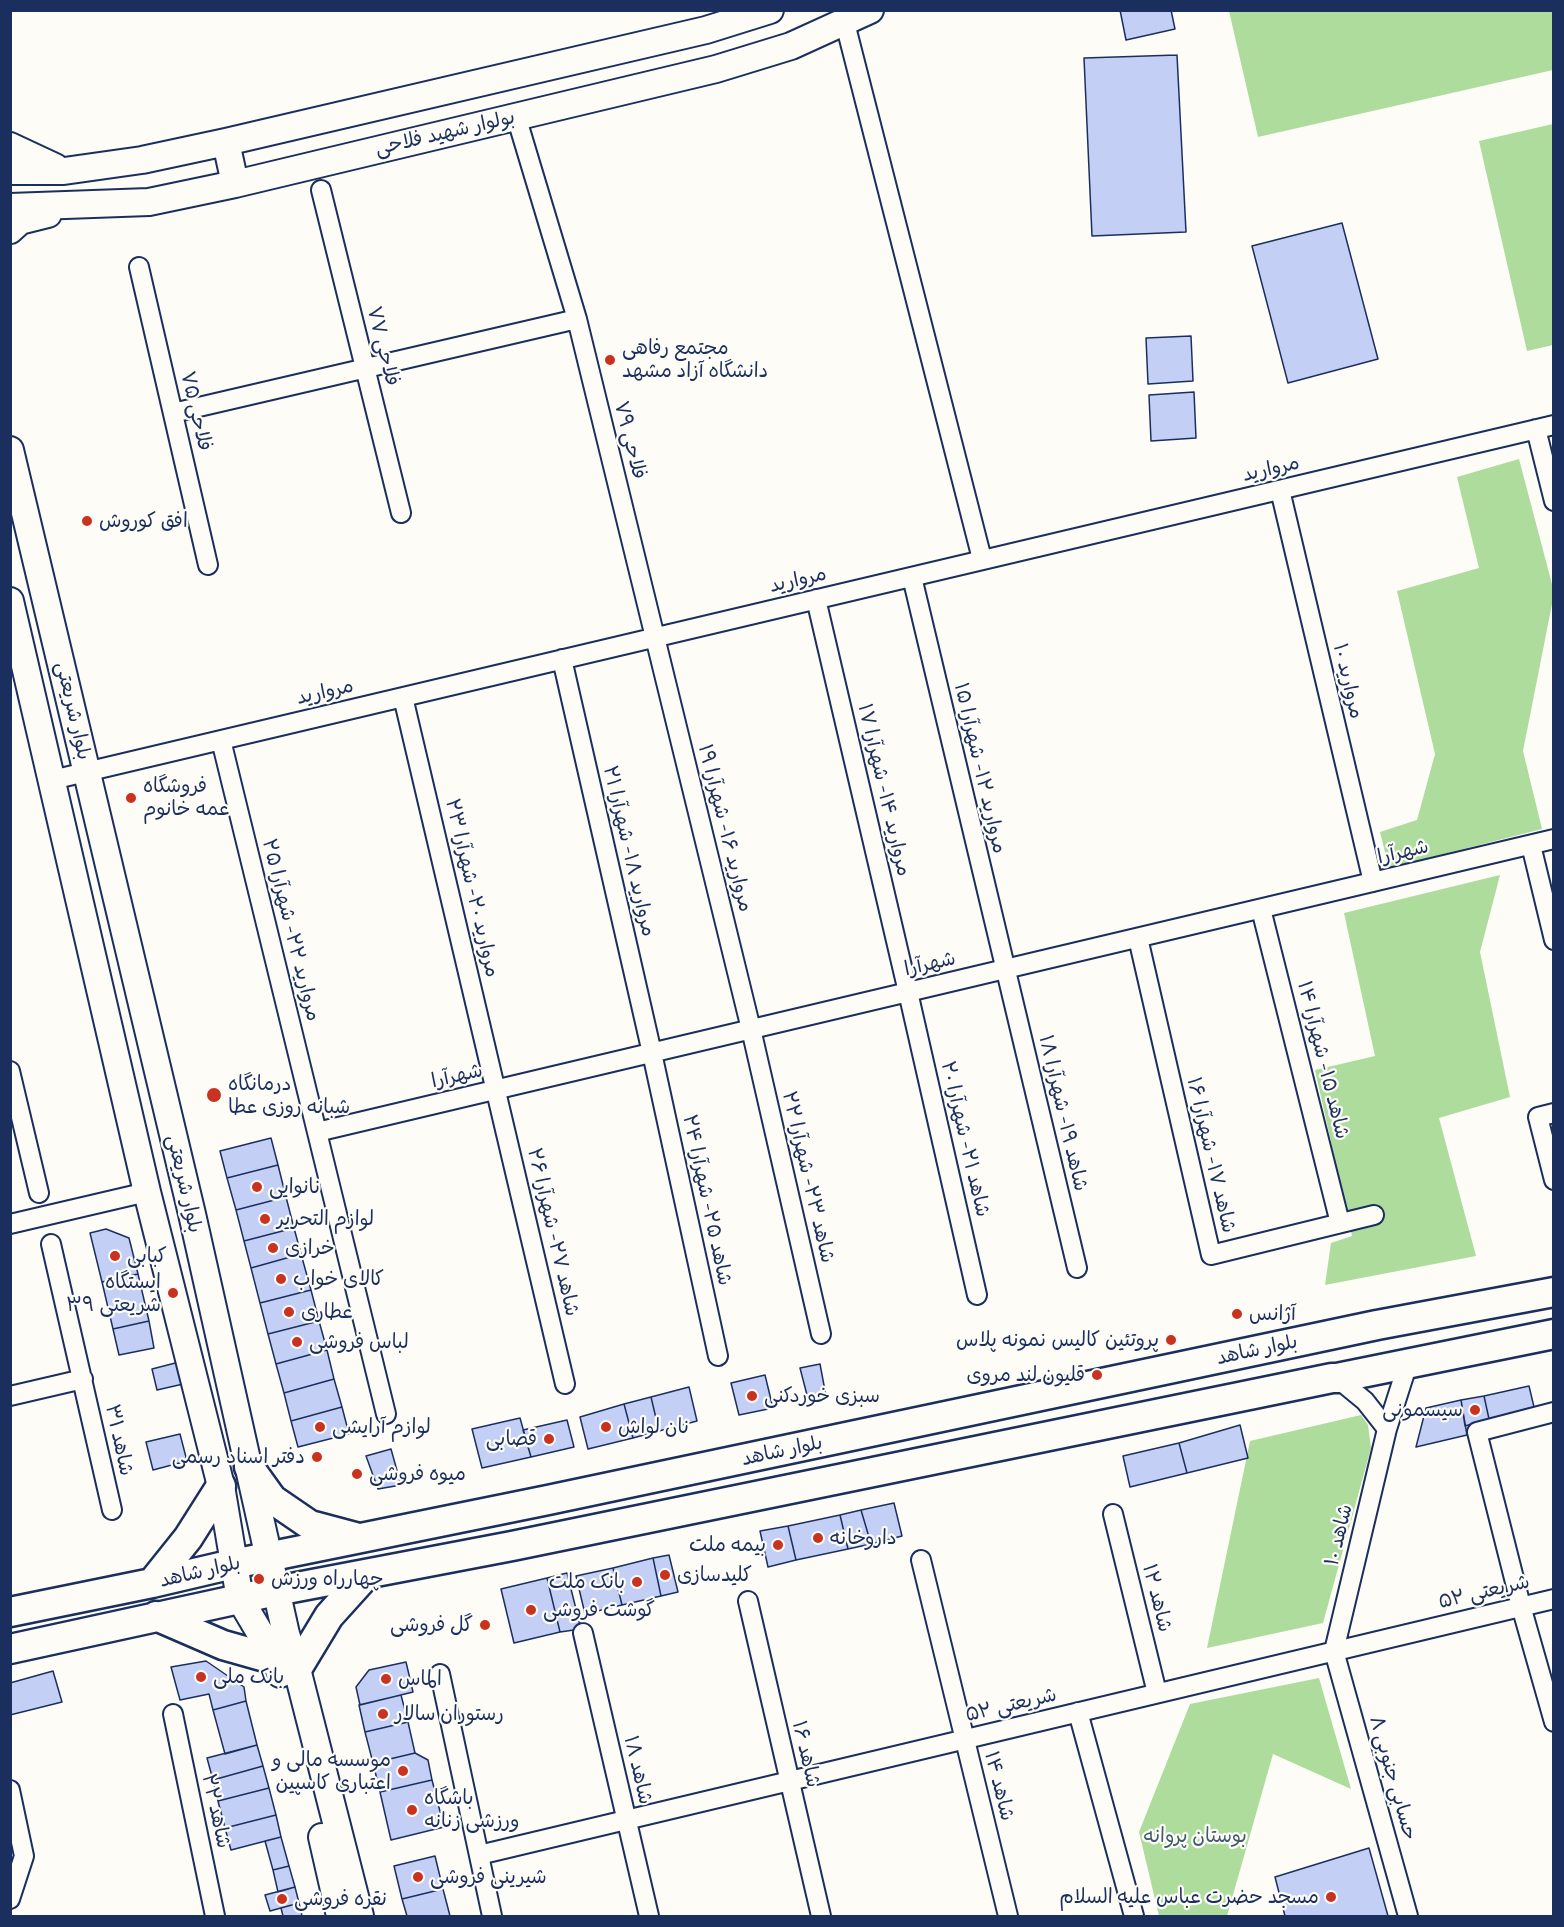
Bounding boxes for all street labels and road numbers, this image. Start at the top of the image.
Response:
street label: بولوار شهید فلاحی [373,105,517,161]
street label: فلاحی ۷۷ [362,304,404,388]
street label: فلاحی ۷۵ [175,369,217,453]
street label: فلاحی ۷۹ [609,398,651,482]
street label: مروارید [1240,451,1302,487]
street label: مروارید [767,562,829,598]
street label: مروارید ۱۰ [1328,641,1368,721]
street label: بلوار شریعتی [50,660,96,762]
street label: مروارید [294,674,356,710]
street label: مروارید ۱۲- شهرآرا ۱۵ [949,680,1011,856]
street label: مروارید ۱۴- شهرآرا ۱۷ [852,701,916,879]
street label: مروارید ۱۶- شهرآرا ۱۹ [693,742,757,914]
street label: مروارید ۱۸- شهرآرا ۲۱ [598,763,660,939]
street label: مروارید ۲۰- شهرآرا ۲۳ [440,796,504,980]
street label: شهرآرا [1375,834,1431,870]
street label: مروارید ۲۲- شهرآرا ۲۵ [257,836,325,1024]
street label: شهرآرا [902,946,958,982]
street label: شاهد ۱۵- شهرآرا ۱۴ [1292,979,1354,1141]
street label: شاهد ۱۹- شهرآرا ۱۸ [1033,1033,1093,1193]
street label: شهرآرا [429,1058,485,1094]
street label: شاهد ۲۱- شهرآرا ۲۰ [935,1059,995,1219]
street label: شاهد ۱۷- شهرآرا ۱۶ [1181,1075,1241,1235]
street label: شاهد ۲۳- شهرآرا ۲۲ [777,1089,839,1265]
street label: شاهد ۲۵- شهرآرا ۲۴ [677,1112,737,1288]
street label: بلوار شریعتی [161,1133,207,1235]
street label: شاهد ۲۷- شهرآرا ۲۶ [522,1146,584,1318]
street label: بلوار شاهد [1214,1330,1300,1370]
street label: شاهد ۳۱ [100,1402,138,1478]
street label: بلوار شاهد [739,1431,825,1471]
street label: شاهد ۱۰ [1320,1502,1358,1568]
street label: بلوار شاهد [157,1551,243,1593]
street label: شاهد ۱۲ [1137,1561,1177,1635]
street label: شریعتی ۵۲ [1436,1570,1532,1614]
street label: شریعتی ۵۲ [963,1683,1059,1727]
street label: حسابی جنوبی ۸ [1364,1713,1422,1843]
street label: شاهد ۱۶ [787,1718,825,1790]
street label: شاهد ۱۸ [618,1733,658,1807]
street label: شاهد ۱۴ [979,1749,1019,1823]
street label: شاهد ۲۲ [196,1771,236,1851]

